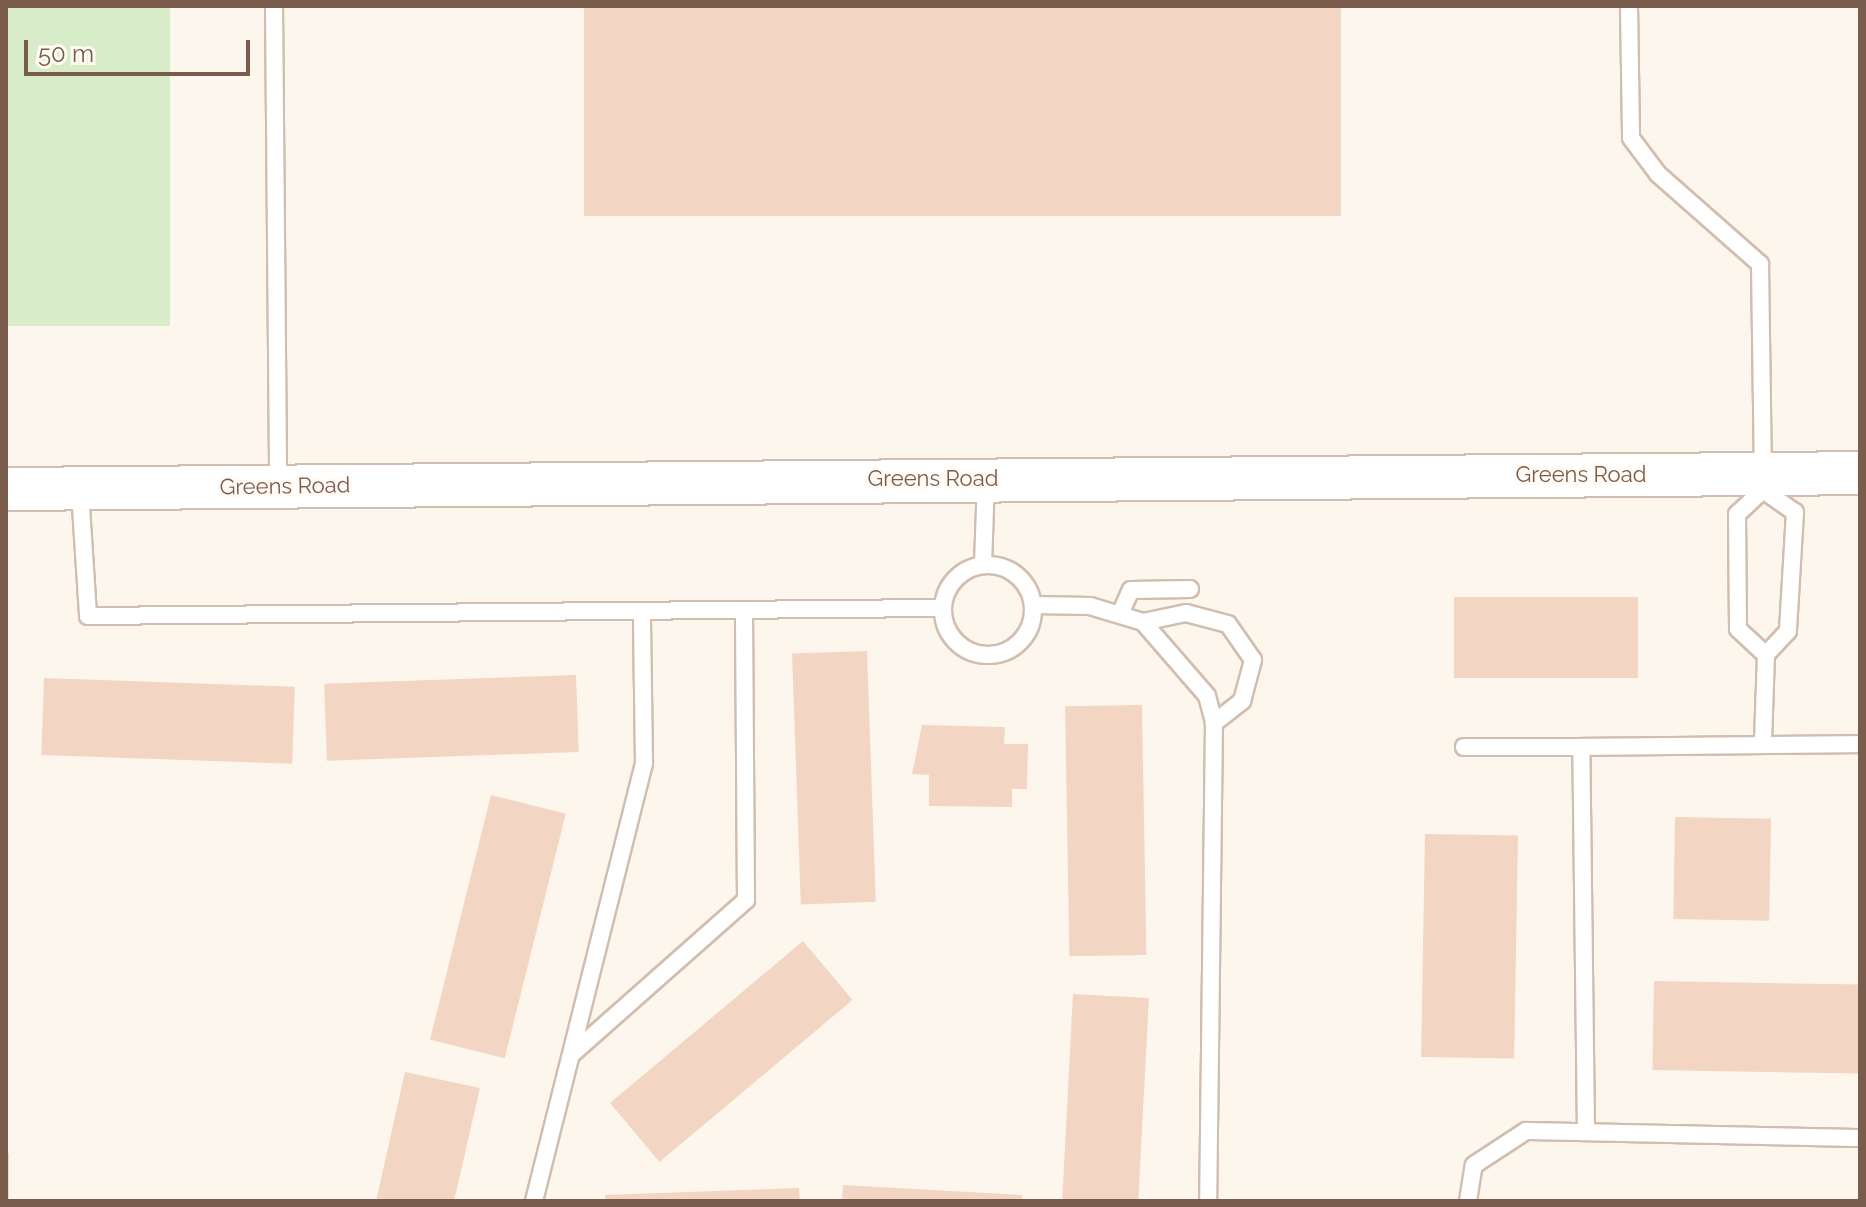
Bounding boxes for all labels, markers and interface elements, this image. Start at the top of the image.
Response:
scale bar [28,24,254,74]
text: 50 m [38,39,94,68]
street label: Greens Road [1516,462,1646,488]
street label: Greens Road [868,466,998,492]
street label: Greens Road [219,472,351,500]

